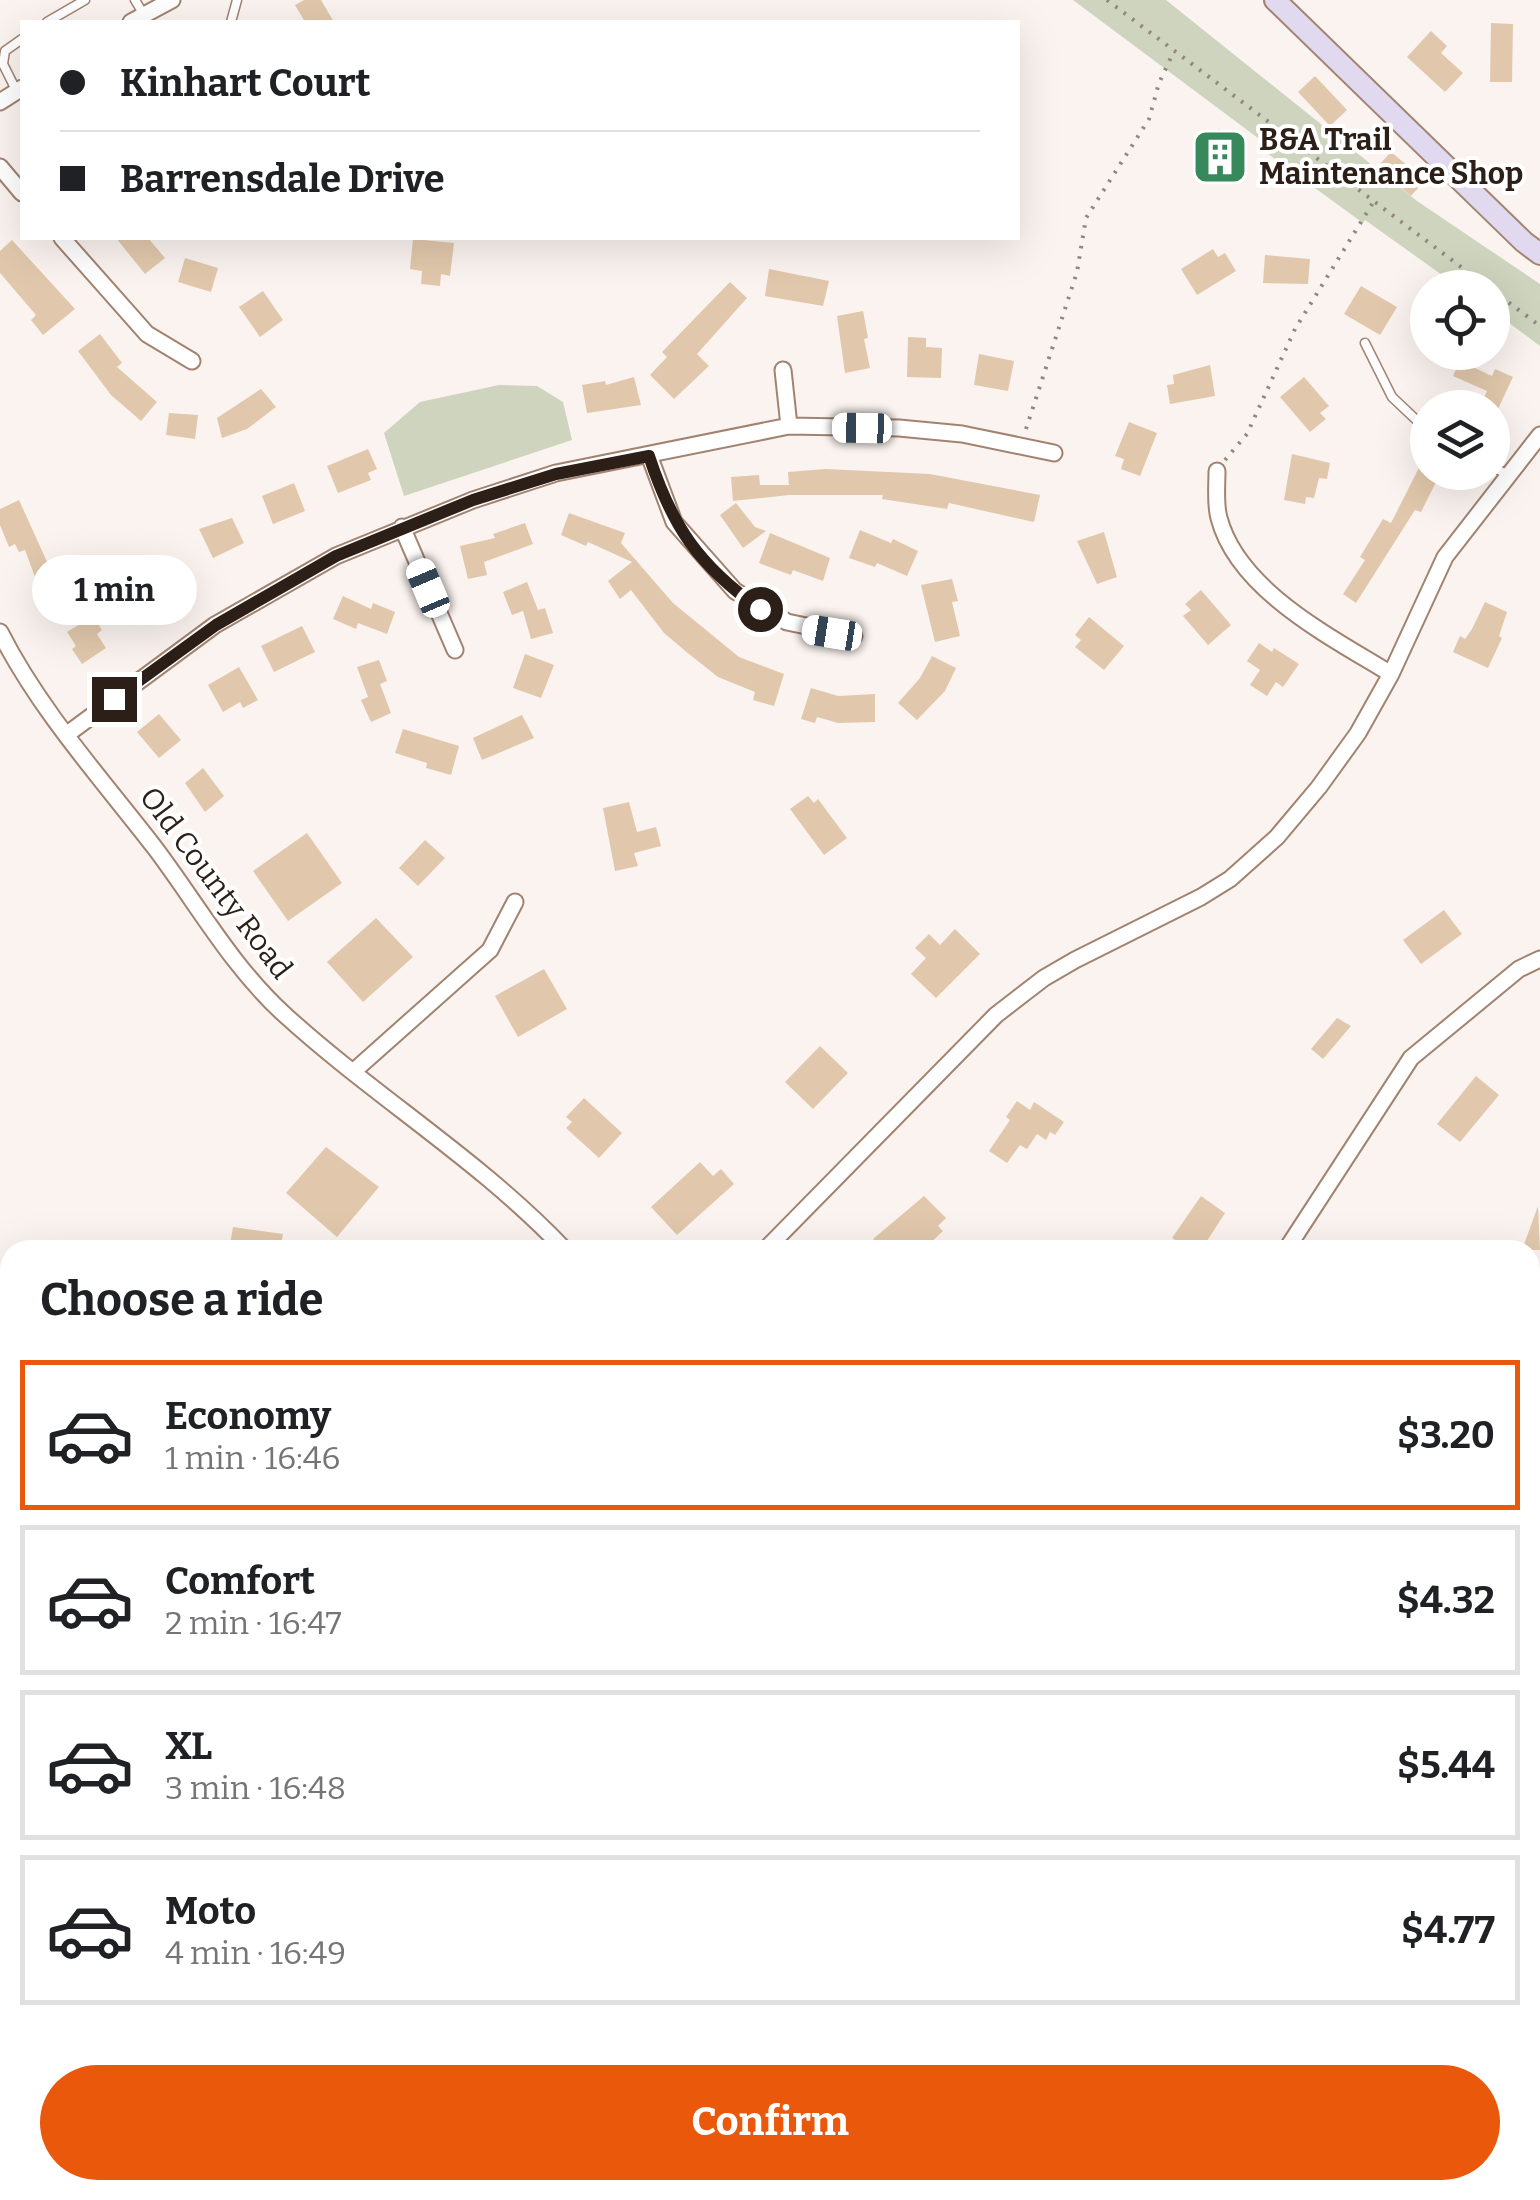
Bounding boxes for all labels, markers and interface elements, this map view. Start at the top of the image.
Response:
text: Kinhart Court [120,60,371,106]
place label: B&A Trail Maintenance Shop [1259,122,1523,192]
building icon: B&A Trail Maintenance Shop [1190,127,1250,187]
text: Barrensdale Drive [120,156,445,202]
map controls [1410,270,1510,490]
button: locate [1410,270,1510,370]
button: layers [1410,390,1510,490]
car [832,412,892,444]
callout: 1 min [32,554,196,624]
car [402,555,454,621]
text: 1 min [74,571,155,609]
route start [738,587,783,632]
car [800,613,864,653]
route end [92,677,137,722]
street label: Old County Road [132,780,300,986]
text: Choose a ride [40,1273,323,1327]
icon: car [45,1390,135,1480]
text: Economy [165,1393,331,1439]
text: $3.20 [1397,1412,1495,1458]
text: 1 min · 16:46 [165,1439,340,1477]
icon: car [45,1555,135,1645]
text: Comfort [165,1558,315,1604]
text: $4.32 [1397,1577,1495,1623]
text: 2 min · 16:47 [165,1604,342,1642]
icon: car [45,1720,135,1810]
text: XL [165,1723,212,1769]
text: $5.44 [1397,1742,1495,1788]
text: 3 min · 16:48 [165,1769,346,1807]
icon: car [45,1885,135,1975]
text: Moto [165,1888,256,1934]
text: $4.77 [1401,1907,1495,1953]
text: 4 min · 16:49 [165,1934,346,1972]
button: Confirm [40,2065,1500,2180]

